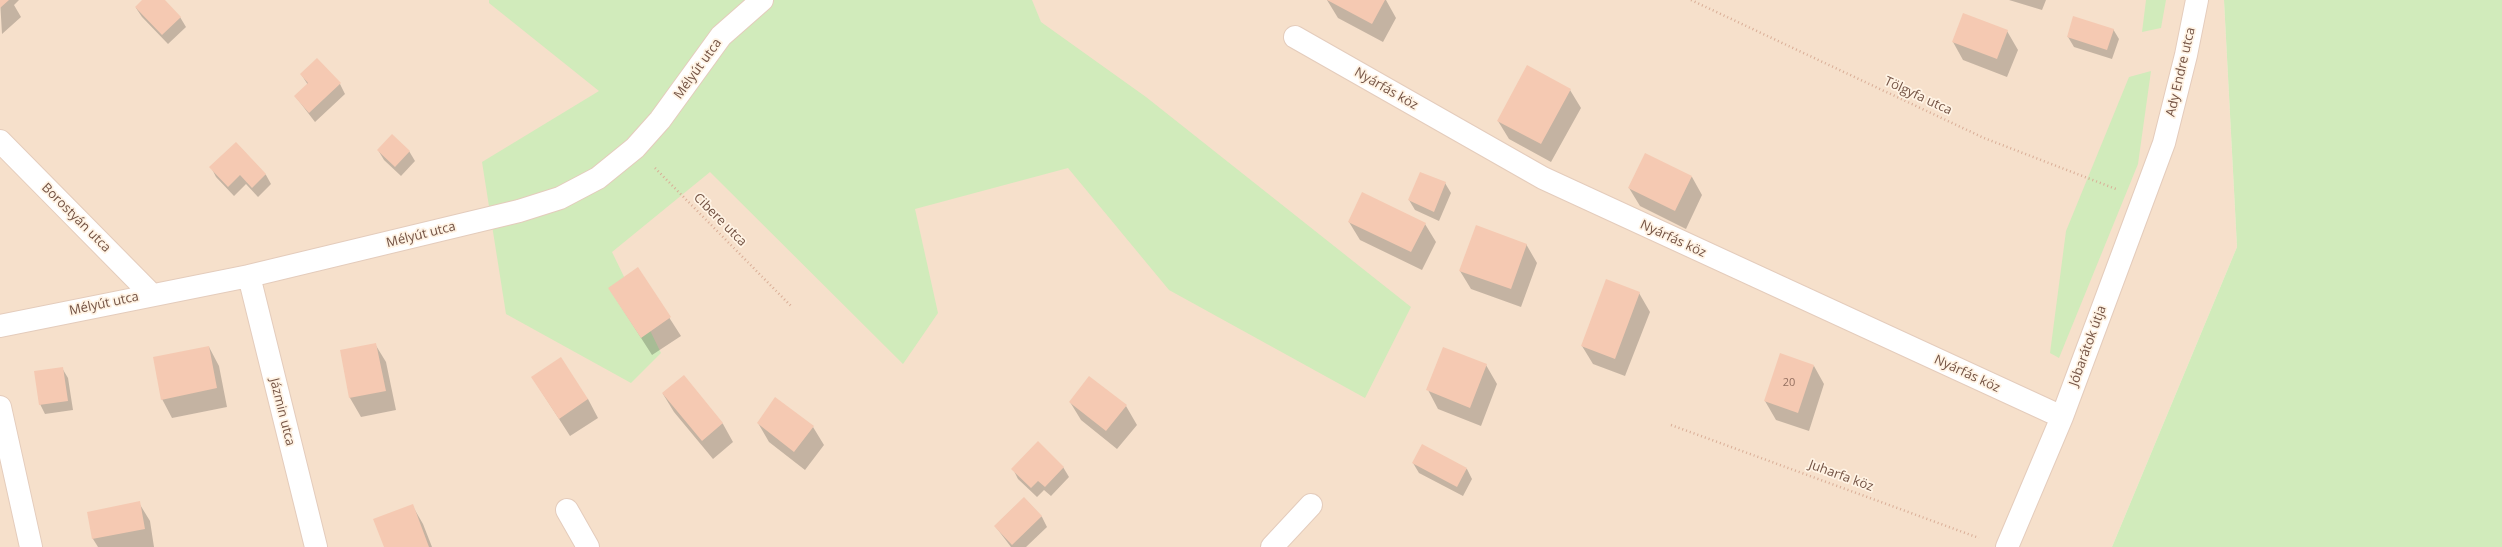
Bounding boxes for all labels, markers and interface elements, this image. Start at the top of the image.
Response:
street label: Ady Endre utca [2163,26,2199,118]
street label: Mélyút utca [671,36,725,102]
street label: Nyárfás köz [1351,65,1421,113]
street label: Tölgyfa utca [1882,74,1954,118]
street label: Borostyán utca [38,180,114,256]
street label: Cibere utca [690,190,750,250]
street label: Nyárfás köz [1638,217,1708,261]
street label: Mélyút utca [385,219,457,251]
street label: Mélyút utca [68,289,140,319]
street label: Jóbarátok útja [2066,303,2110,389]
street label: Nyárfás köz [1932,352,2002,396]
street label: Jázmin utca [266,376,298,448]
house number: 20 [1783,376,1795,390]
street label: Juharfa köz [1807,457,1875,495]

